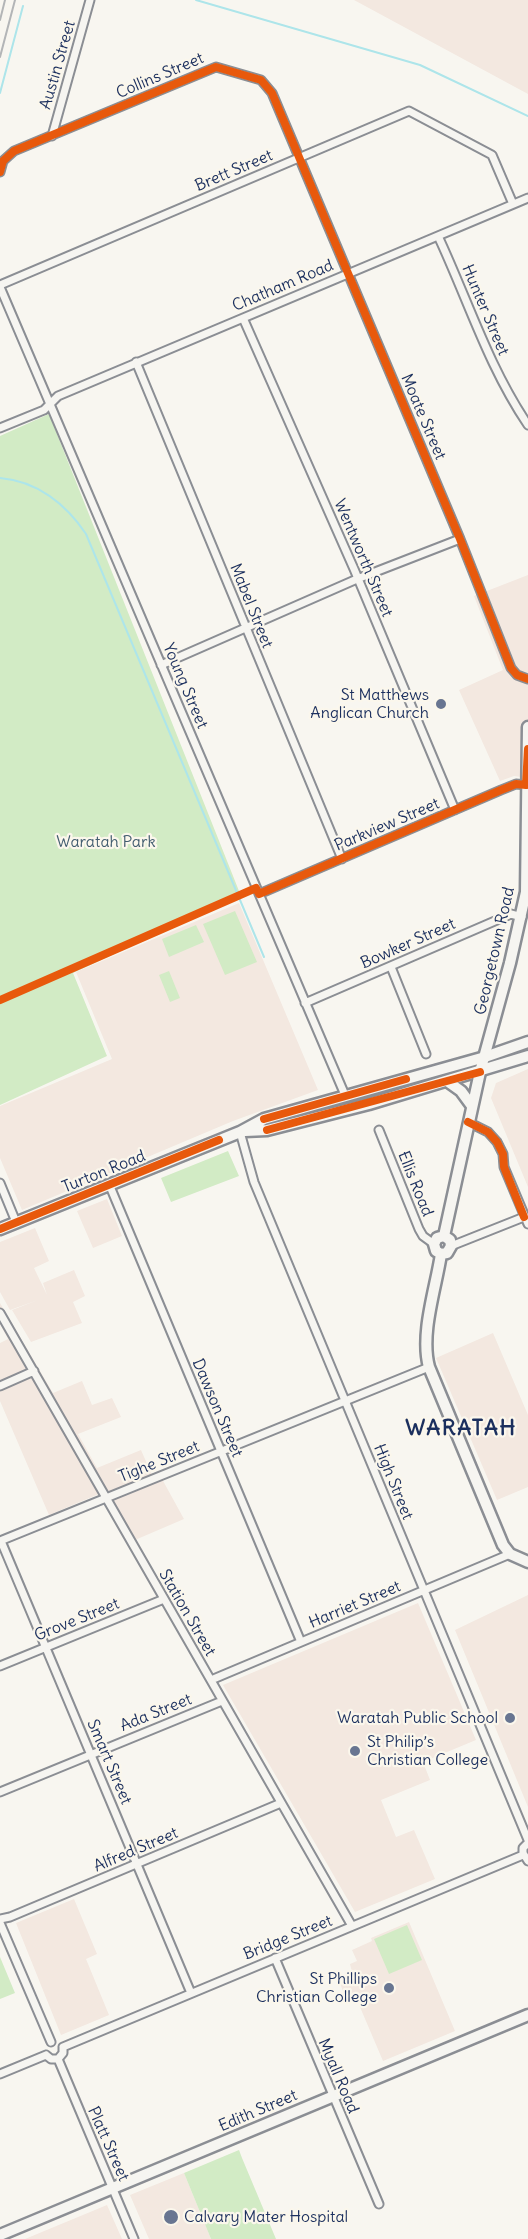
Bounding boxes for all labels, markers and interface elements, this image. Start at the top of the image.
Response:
street label: Austin Street [36,18,80,112]
street label: Collins Street [113,49,207,103]
street label: Brett Street [192,146,276,196]
street label: Chatham Road [230,256,336,316]
street label: Hunter Street [457,262,513,358]
street label: Moate Street [396,371,450,463]
street label: Wentworth Street [329,496,397,620]
street label: Mabel Street [225,561,277,651]
street label: Young Street [158,640,212,732]
place label: St Matthews Anglican Church [310,685,429,723]
marker: St Matthews Anglican Church [434,697,448,711]
street label: Parkview Street [332,794,442,856]
park label: Waratah Park [56,832,156,852]
street label: Georgetown Road [471,885,519,1017]
street label: Bowker Street [358,915,458,973]
street label: Turton Road [60,1147,148,1197]
street label: Ellis Road [393,1149,437,1219]
street label: Dawson Street [188,1356,246,1460]
district label: WARATAH [405,1416,517,1442]
street label: Tighe Street [116,1437,202,1487]
street label: High Street [369,1441,417,1523]
street label: Station Street [154,1566,220,1660]
street label: Harriet Street [306,1577,404,1633]
street label: Grove Street [32,1594,122,1646]
street label: Ada Street [117,1690,195,1736]
place label: Waratah Public School [337,1708,498,1728]
marker: Waratah Public School [503,1711,517,1725]
street label: Smart Street [82,1717,136,1807]
place label: St Philip’s Christian College [367,1732,488,1770]
marker: St Philip’s Christian College [348,1744,362,1758]
street label: Alfred Street [91,1824,181,1876]
street label: Bridge Street [241,1911,335,1965]
place label: St Phillips Christian College [256,1969,377,2007]
marker: St Phillips Christian College [382,1981,396,1995]
street label: Myall Road [314,2036,362,2116]
street label: Edith Street [216,2086,300,2136]
street label: Platt Street [83,2104,133,2184]
place label: Calvary Mater Hospital [184,2207,348,2227]
marker: Calvary Mater Hospital [162,2208,180,2226]

